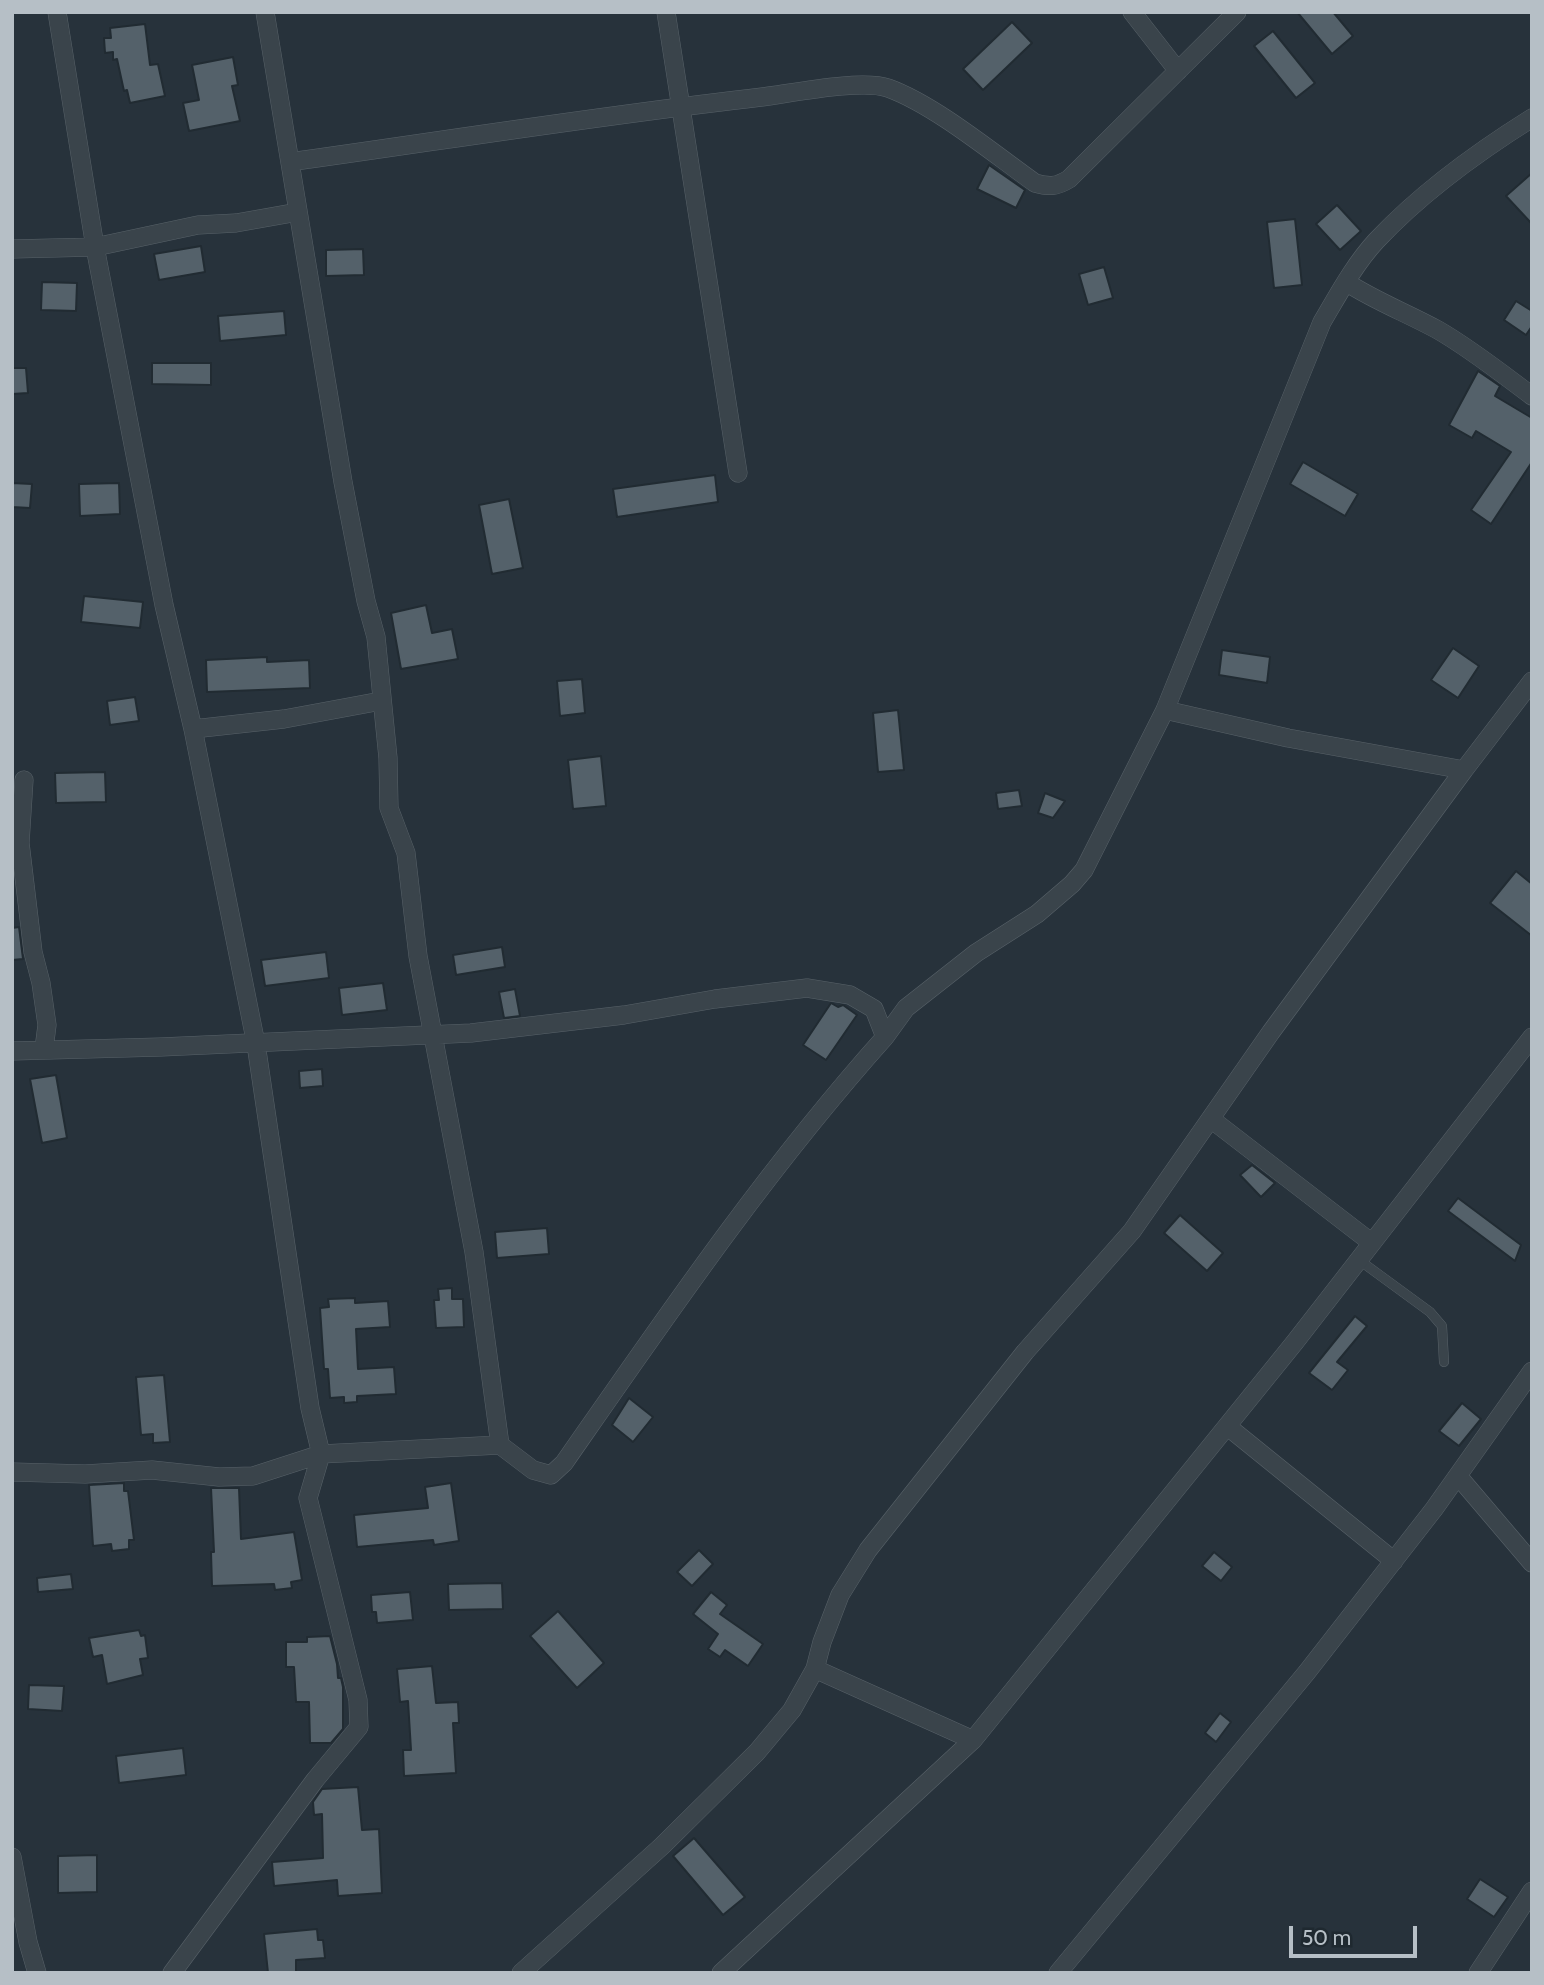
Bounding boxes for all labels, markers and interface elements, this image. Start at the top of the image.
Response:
scale bar [1292,1912,1420,1956]
text: 50 m [1302,1925,1351,1950]

